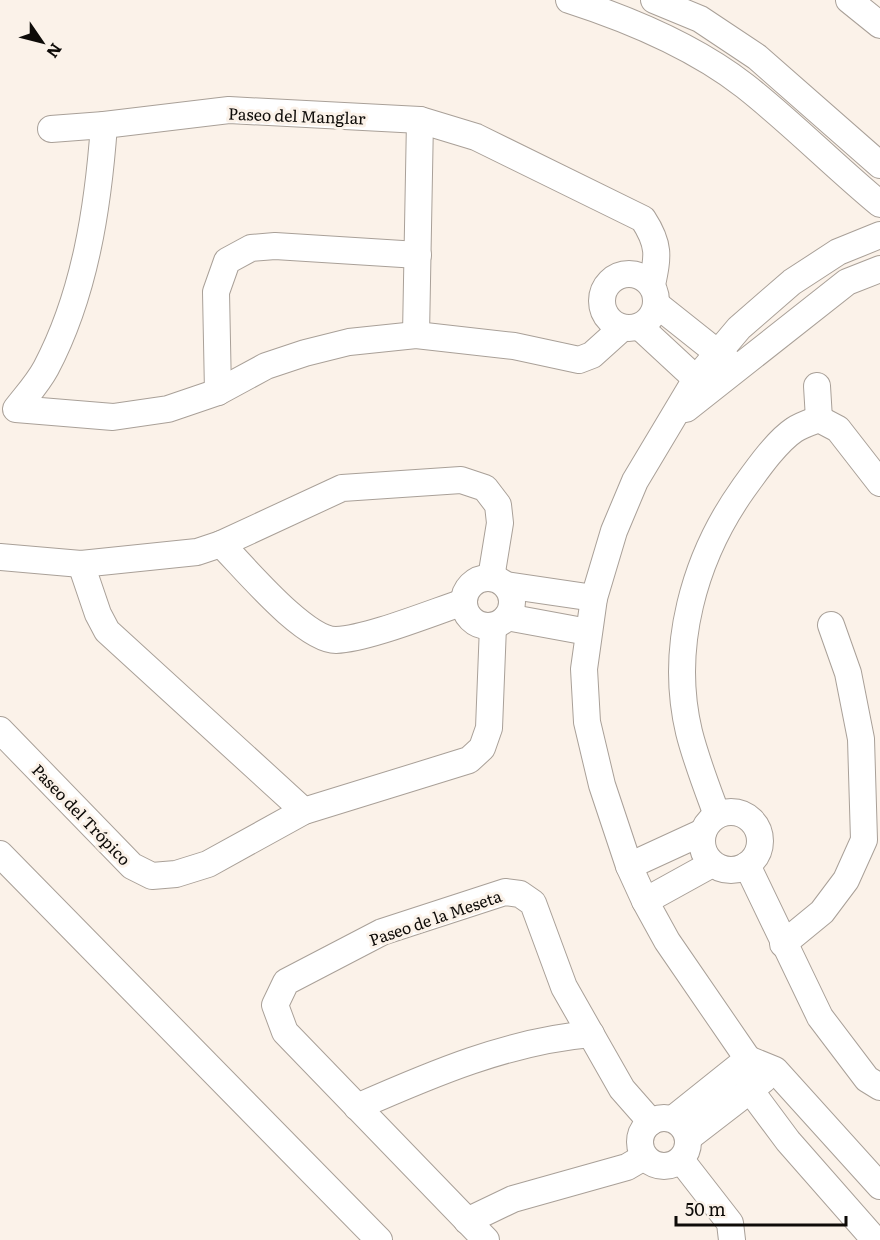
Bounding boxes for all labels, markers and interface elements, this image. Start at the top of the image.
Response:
north arrow [12,12,72,72]
text: N [41,39,69,64]
street label: Paseo del Manglar [228,101,367,129]
street label: Paseo del Trópico [27,758,137,870]
street label: Paseo de la Meseta [366,883,505,951]
scale bar [676,1189,846,1227]
text: 50 m [685,1195,726,1222]

